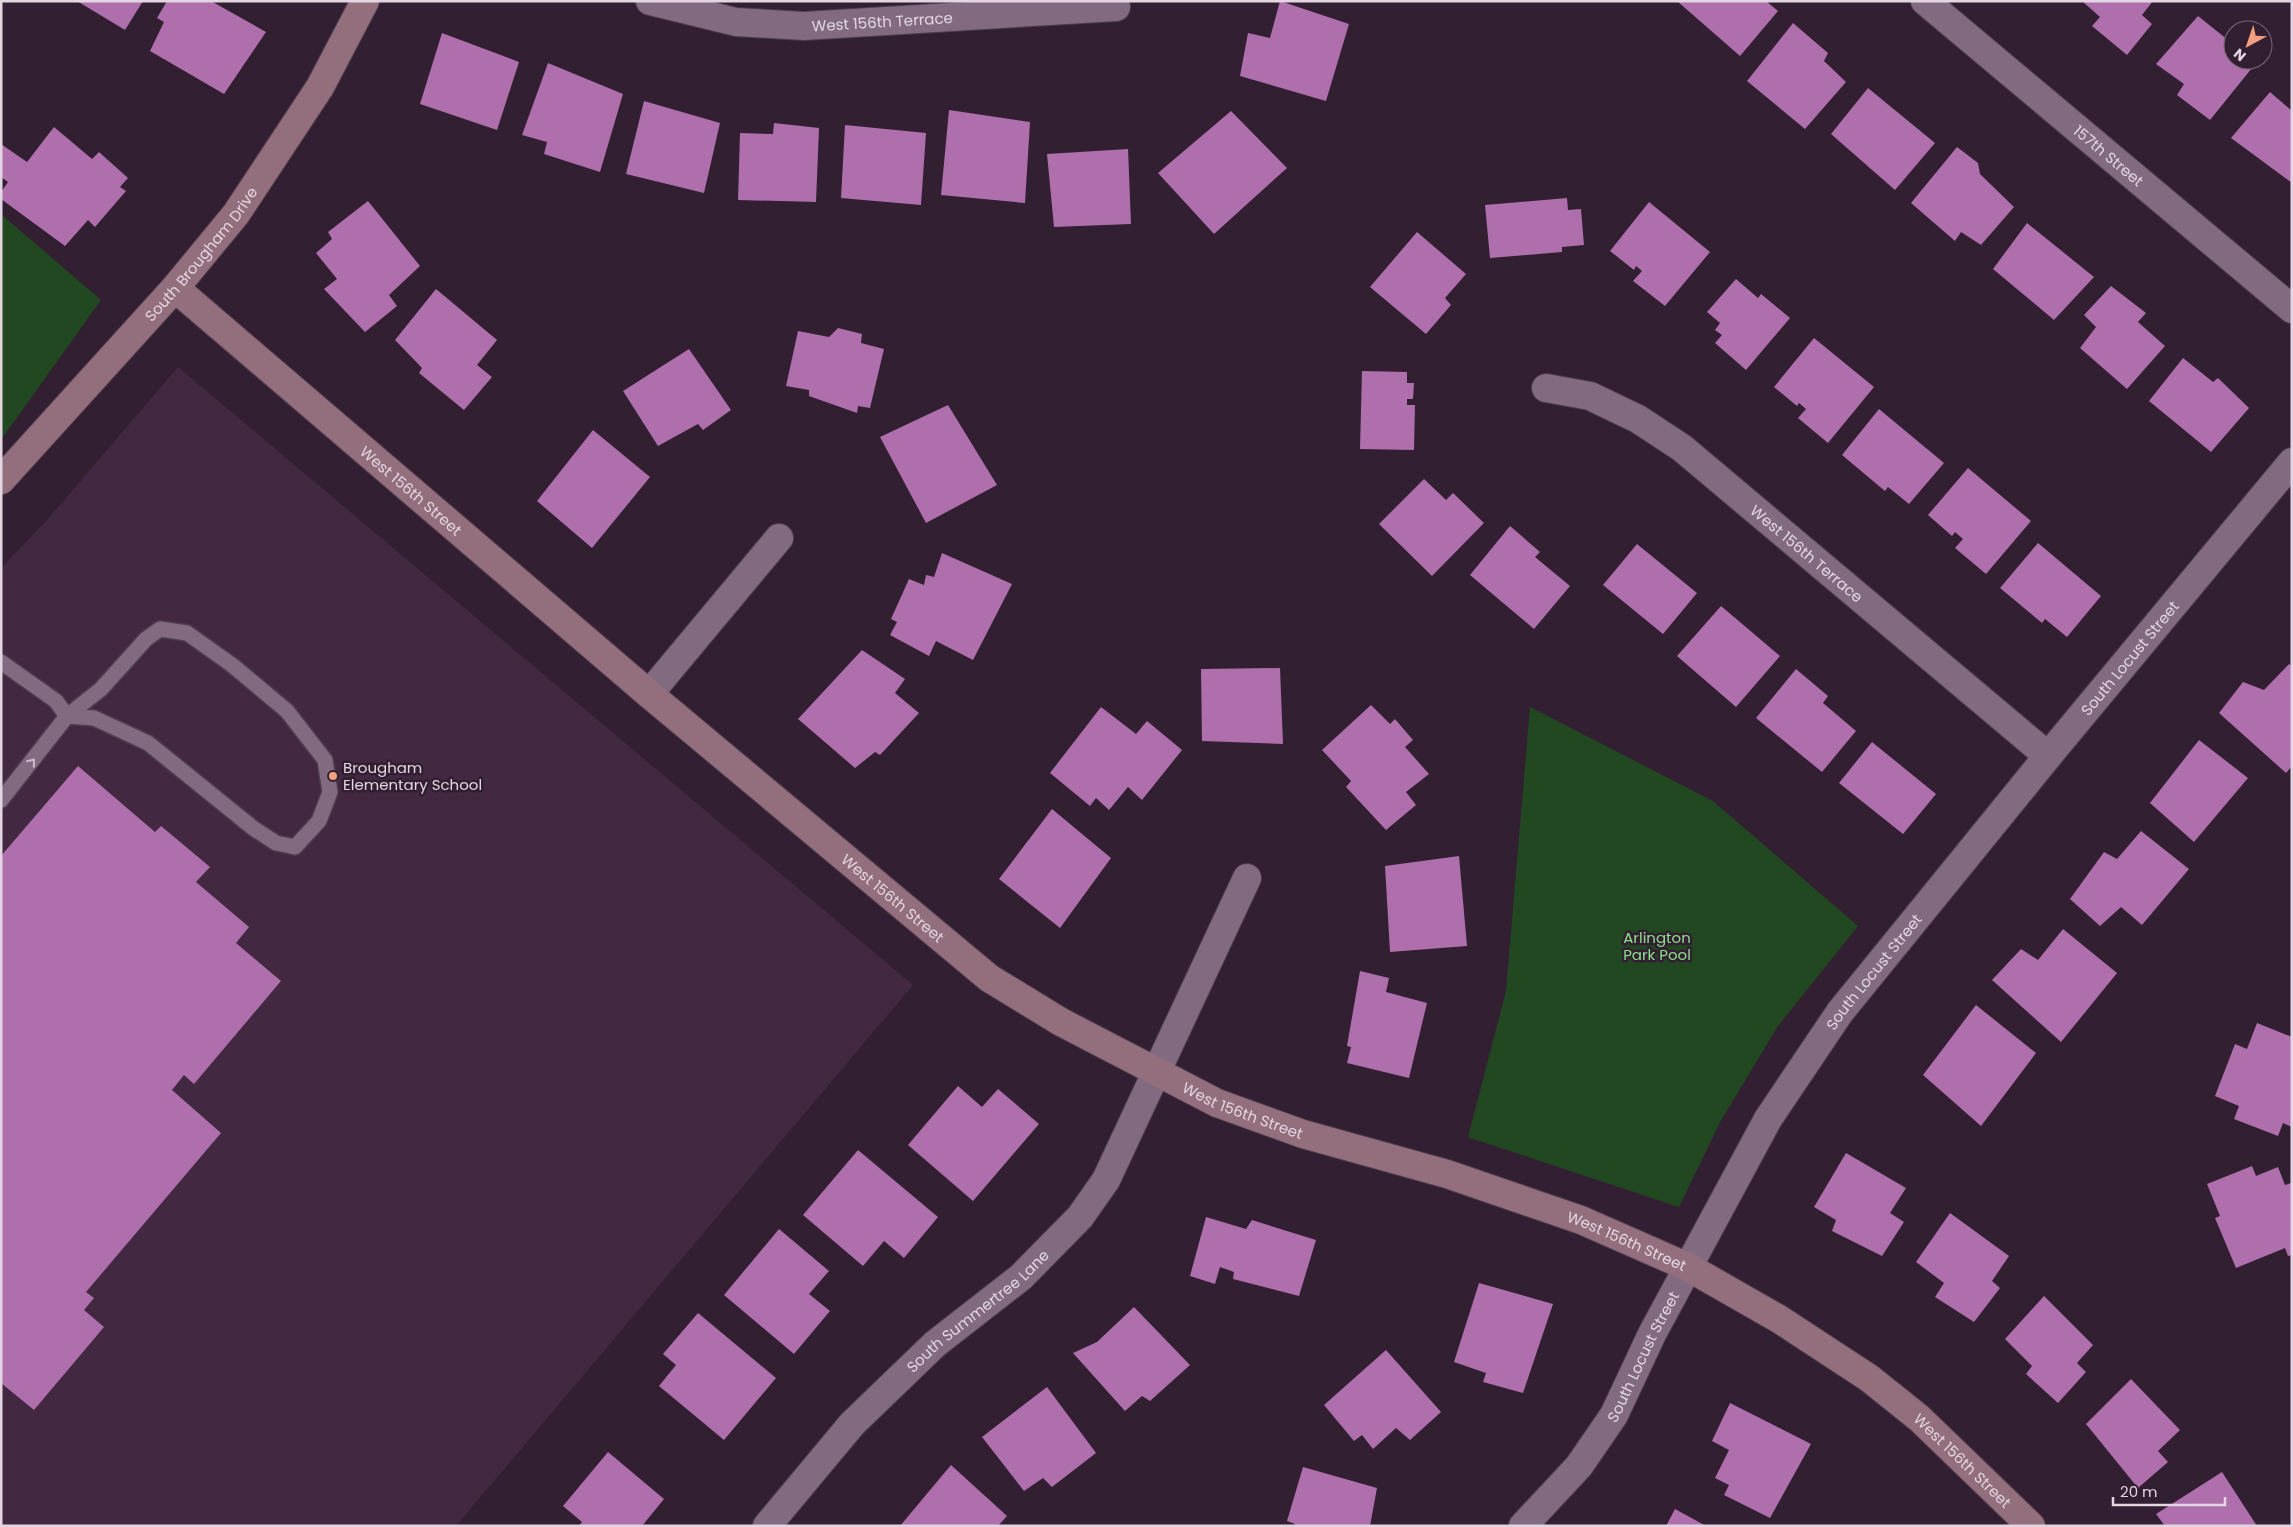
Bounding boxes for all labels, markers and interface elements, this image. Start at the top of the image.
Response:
street label: West 156th Terrace [811,6,953,36]
north arrow [2223,20,2273,70]
text: N [2229,44,2250,66]
street label: 157th Street [2069,120,2148,191]
street label: South Brougham Drive [140,182,262,326]
street label: West 156th Street [356,441,467,540]
street label: West 156th Terrace [1746,500,1868,607]
street label: South Locust Street [2076,596,2183,720]
place label: Brougham Elementary School [343,757,482,795]
one-way arrow [27,759,35,768]
marker: Brougham Elementary School [327,770,339,782]
street label: West 156th Street [837,849,949,947]
street label: South Locust Street [1821,909,1926,1034]
park label: Arlington Park Pool [1623,927,1691,965]
street label: West 156th Street [1179,1076,1306,1144]
street label: West 156th Street [1564,1206,1690,1276]
street label: South Summertree Lane [902,1245,1053,1377]
street label: South Locust Street [1602,1287,1684,1426]
street label: West 156th Street [1909,1408,2016,1512]
scale bar [2113,1474,2226,1506]
text: 20 m [2120,1481,2158,1502]

